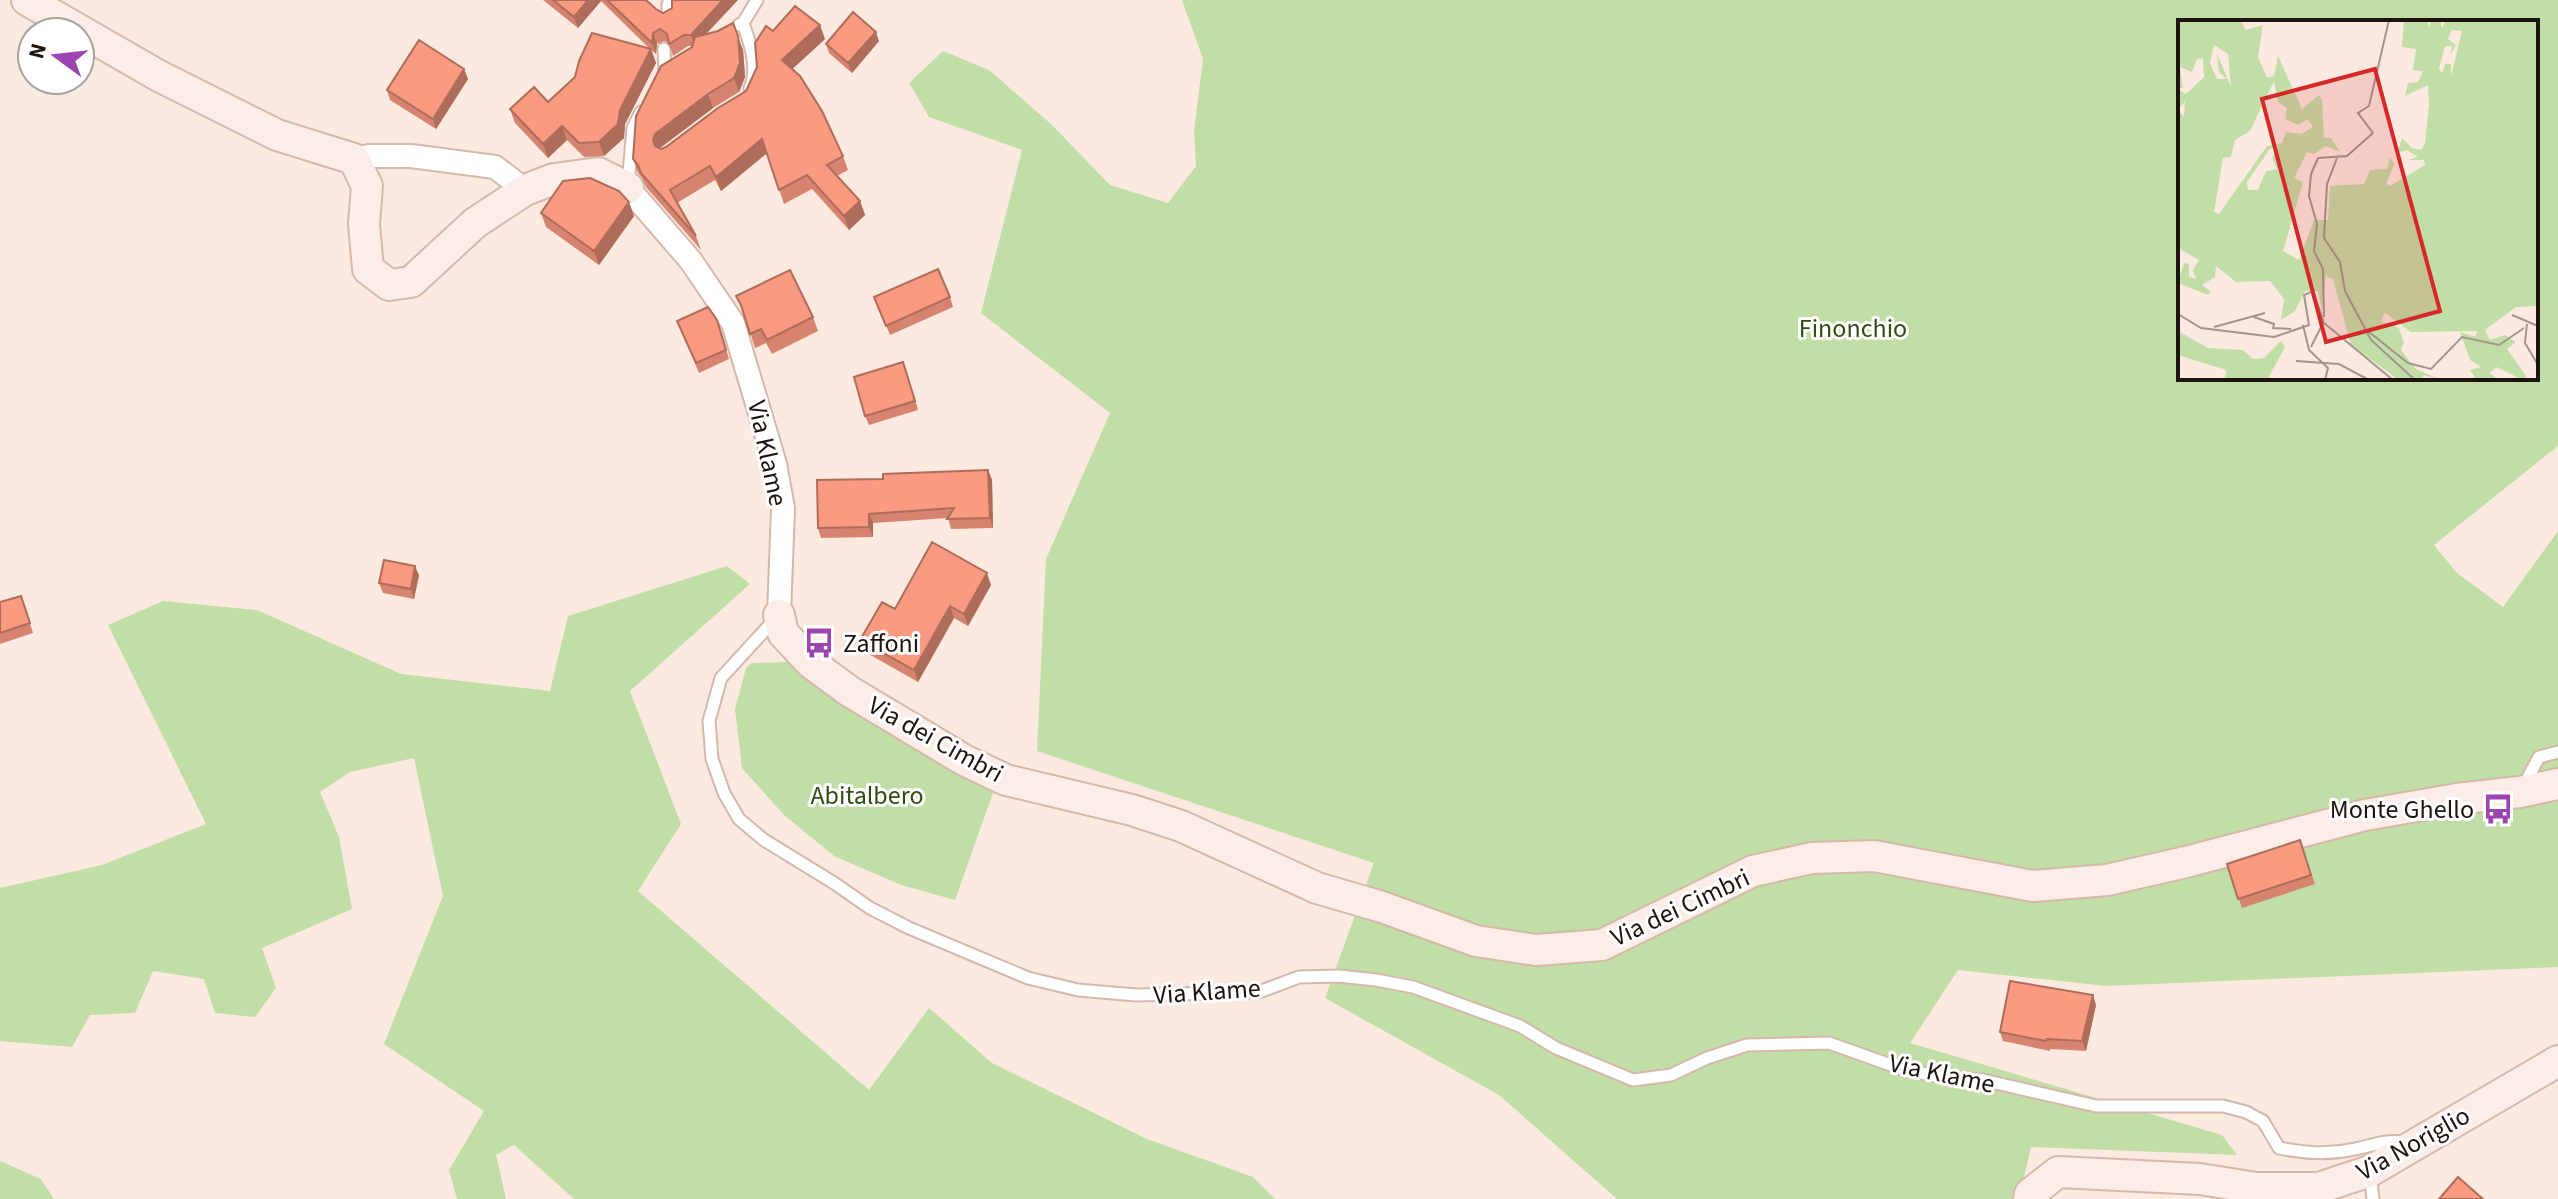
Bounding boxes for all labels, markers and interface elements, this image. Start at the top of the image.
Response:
north arrow [16,16,96,96]
inset map [2178,20,2538,380]
text: N [20,40,55,62]
park label: Finonchio [1799,310,1907,347]
street label: Via Klame [738,397,797,509]
place label: Zaffoni [843,625,919,662]
bus stop icon: Zaffoni [802,626,836,660]
street label: Via dei Cimbri [861,687,1010,792]
park label: Abitalbero [811,777,924,814]
place label: Monte Ghello [2330,791,2474,828]
bus stop icon: Monte Ghello [2481,792,2515,826]
street label: Via dei Cimbri [1605,859,1756,956]
street label: Via Klame [1152,969,1262,1014]
street label: Via Klame [1886,1044,1998,1103]
street label: Via Noriglio [2350,1097,2477,1190]

